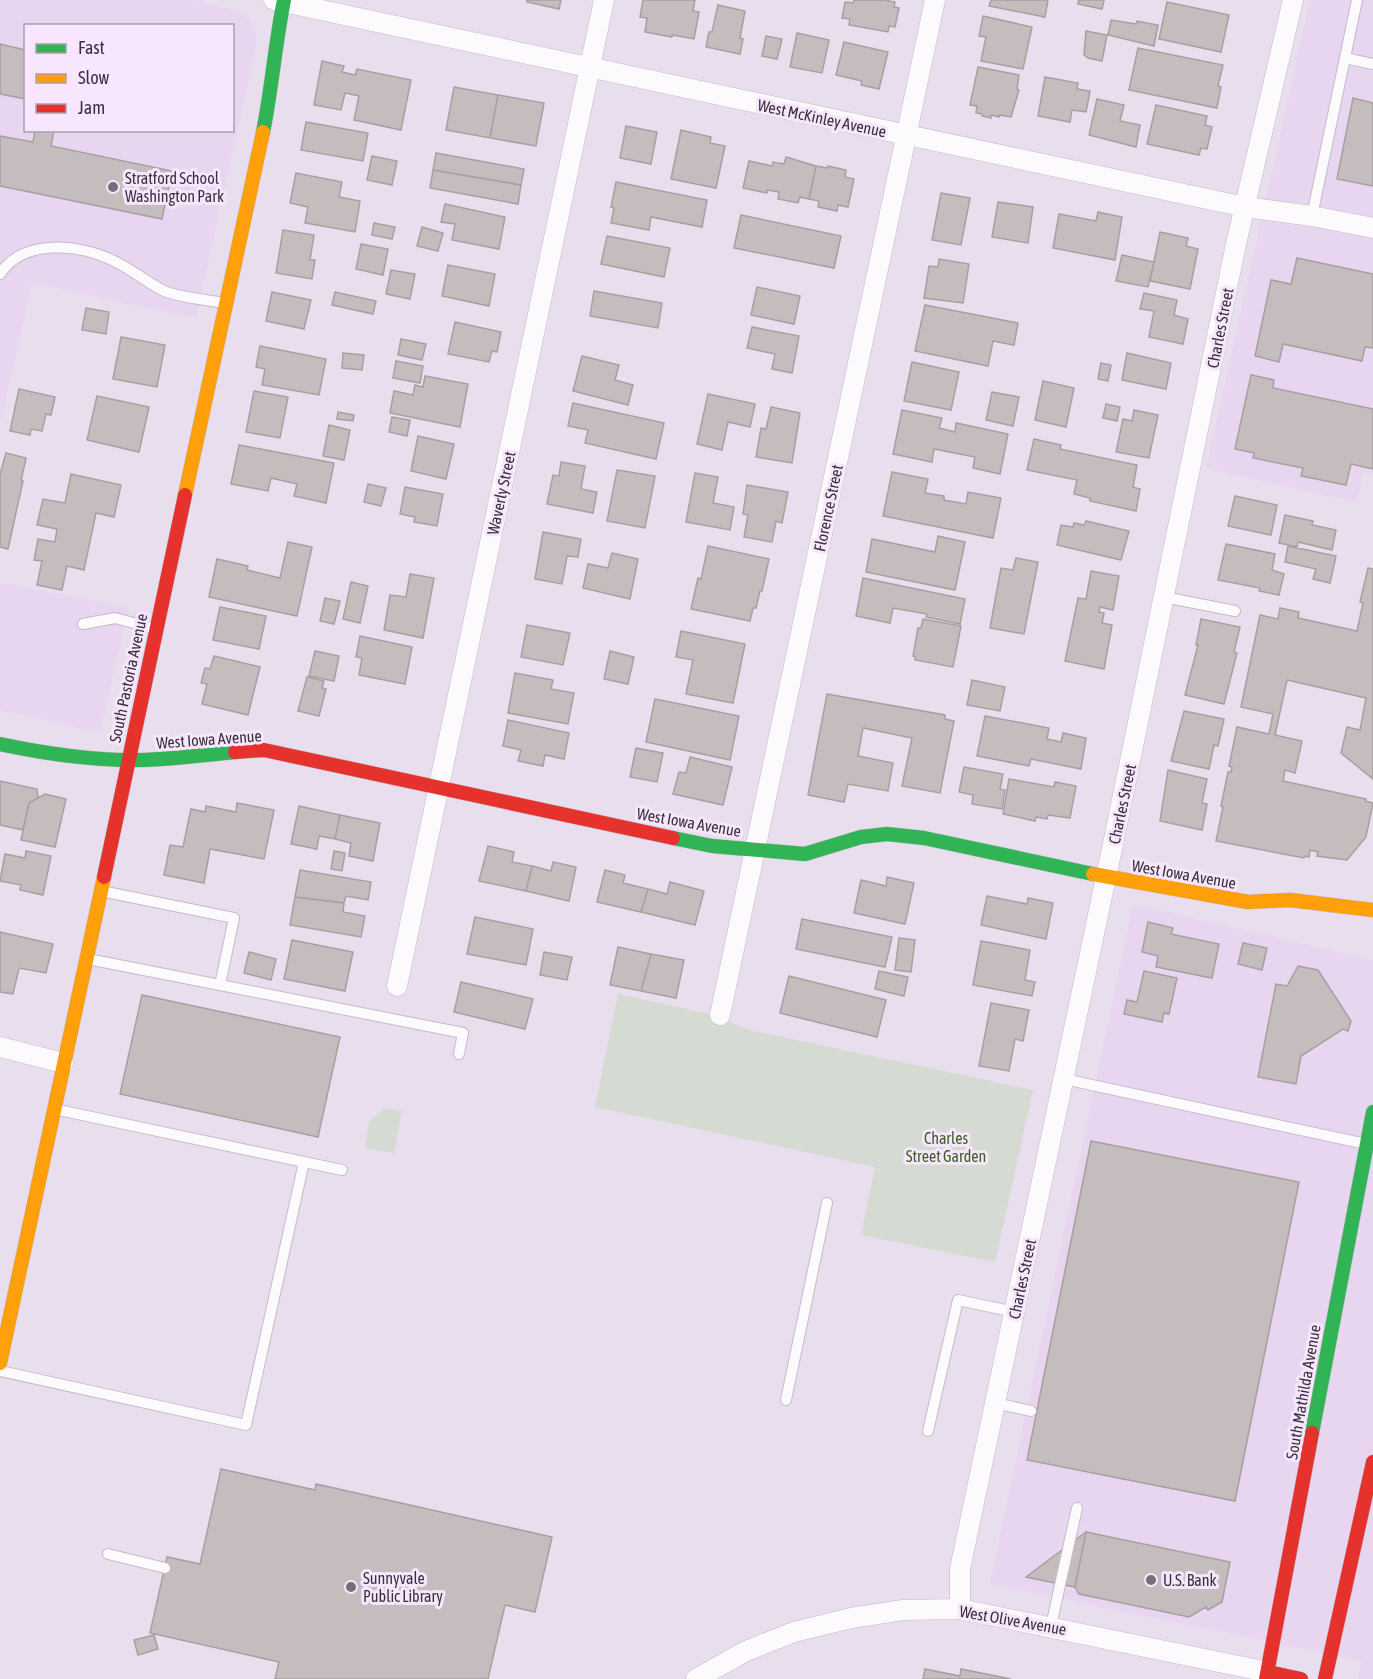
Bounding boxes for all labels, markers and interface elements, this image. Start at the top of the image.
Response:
legend [24,24,234,132]
text: Fast [78,37,105,58]
text: Slow [78,67,109,88]
street label: West McKinley Avenue [756,96,888,141]
text: Jam [78,97,105,118]
place label: Stratford School Washington Park [125,169,224,206]
marker: Stratford School Washington Park [106,180,120,194]
street label: Charles Street [1203,286,1237,370]
street label: Waverly Street [483,449,520,537]
street label: Florence Street [810,463,846,553]
street label: South Pastoria Avenue [106,612,150,744]
street label: West Iowa Avenue [156,726,262,752]
street label: Charles Street [1105,762,1139,846]
street label: West Iowa Avenue [635,804,743,840]
street label: West Iowa Avenue [1130,856,1238,892]
park label: Charles Street Garden [906,1129,986,1165]
street label: Charles Street [1005,1237,1039,1321]
street label: South Mathilda Avenue [1282,1323,1324,1461]
place label: Sunnyvale Public Library [363,1569,443,1606]
place label: U.S. Bank [1163,1571,1217,1589]
marker: U.S. Bank [1144,1573,1158,1587]
marker: Sunnyvale Public Library [344,1580,358,1594]
street label: West Olive Avenue [958,1602,1068,1638]

